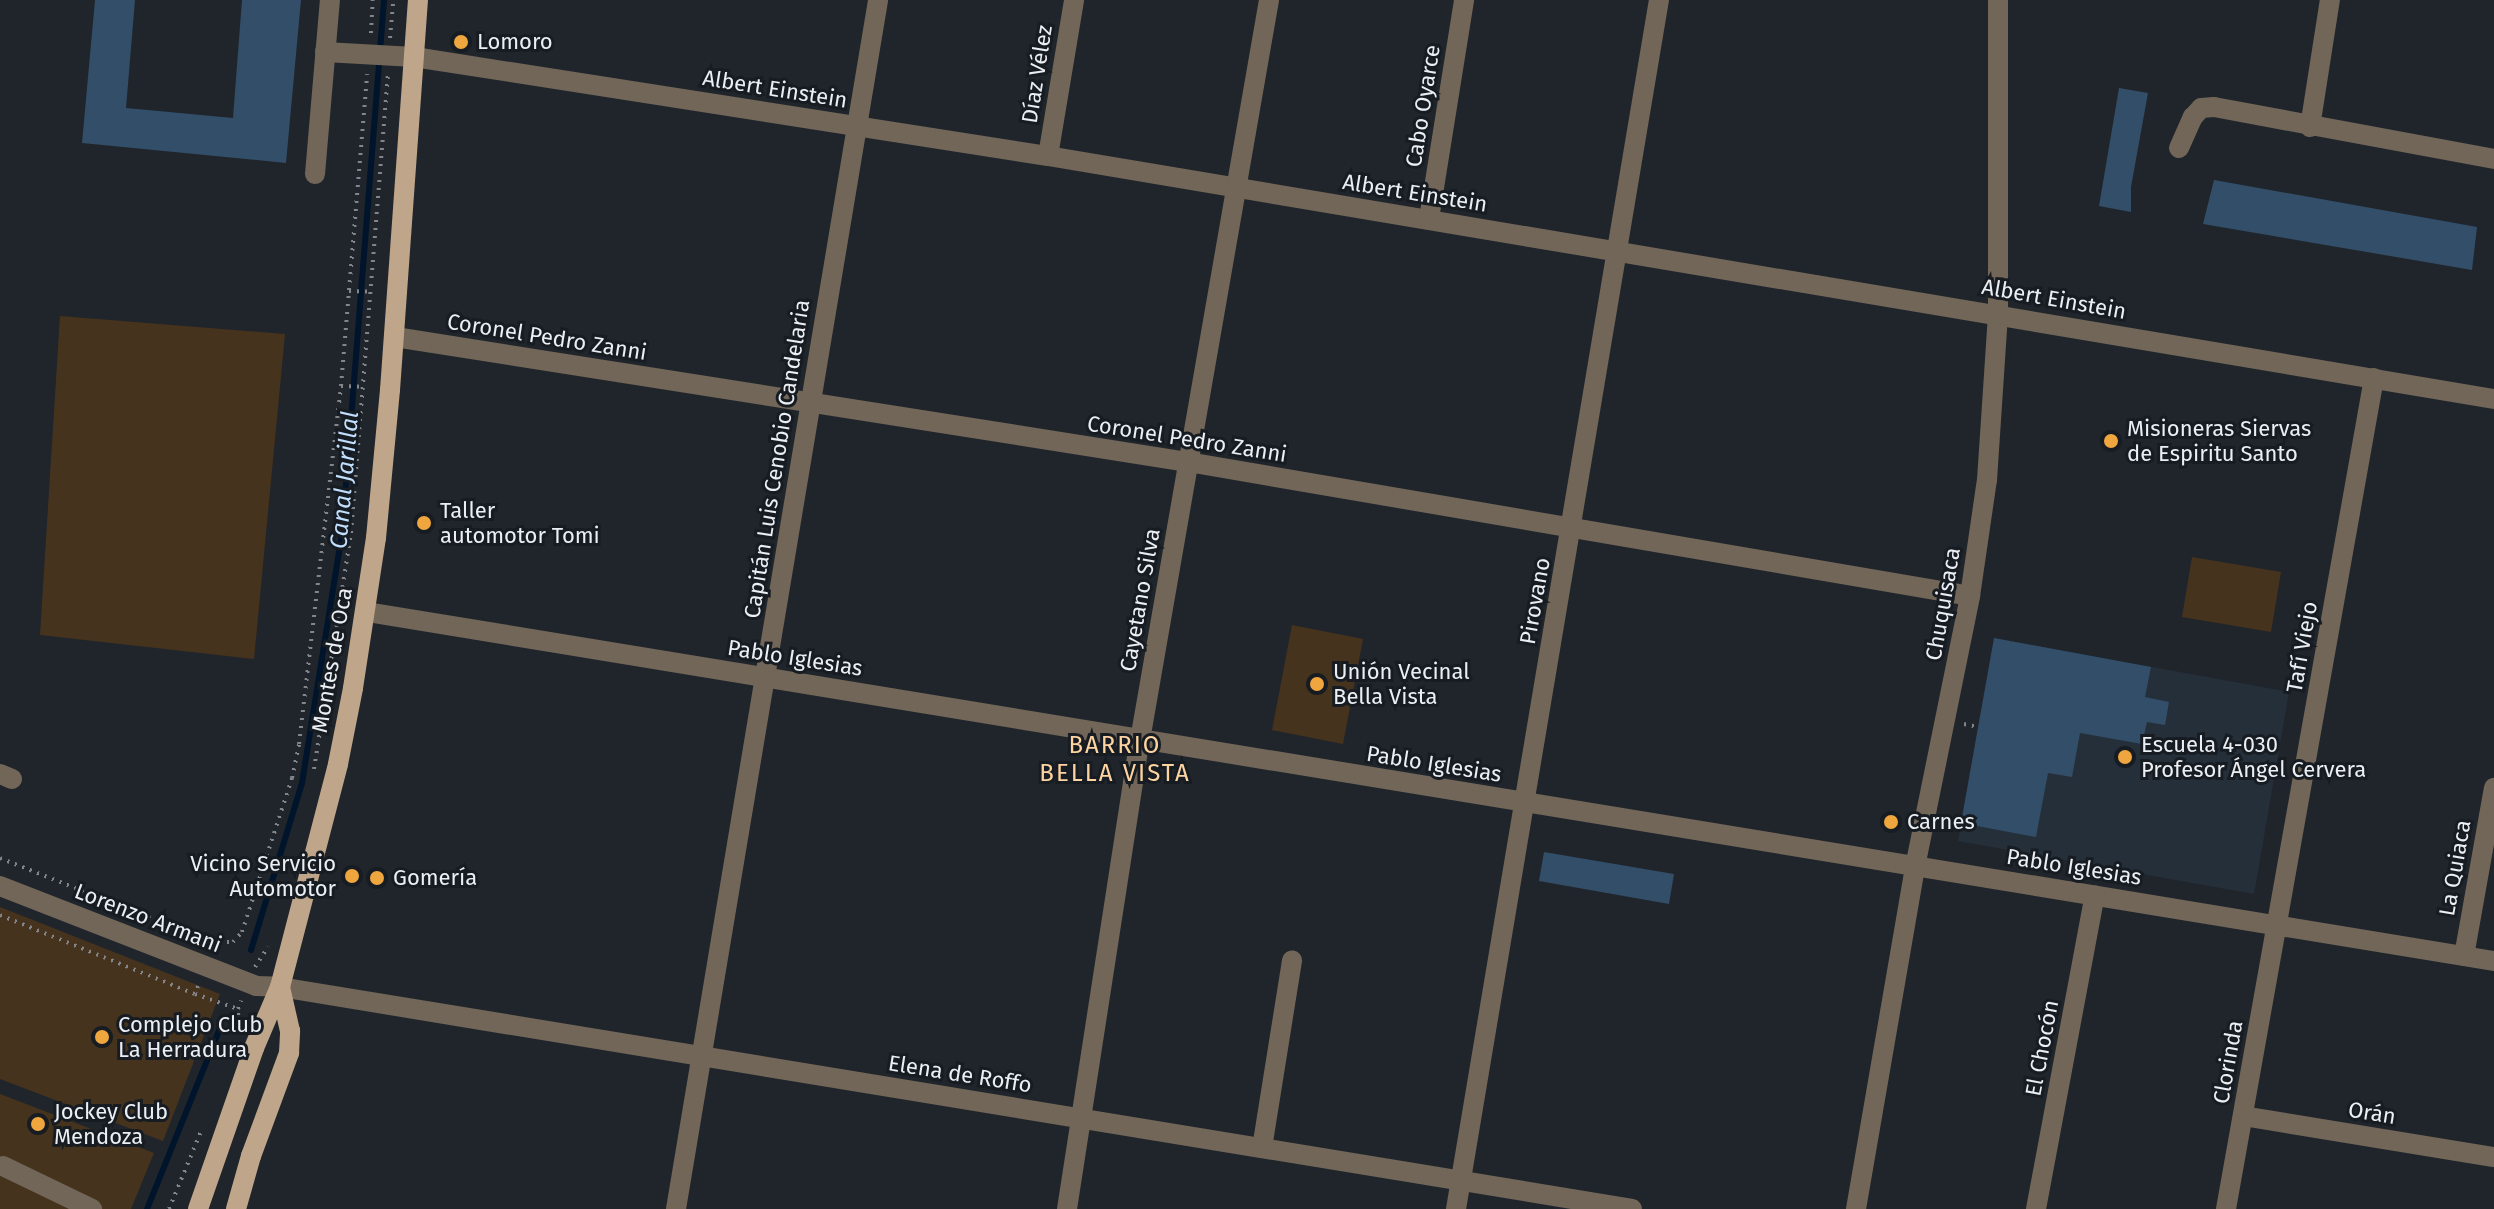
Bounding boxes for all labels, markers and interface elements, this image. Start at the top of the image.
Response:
street label: Díaz Vélez [1016,23,1058,125]
place label: Lomoro [477,29,553,55]
marker: Lomoro [452,33,470,51]
street label: Cabo Oyarce [1400,43,1446,169]
street label: Albert Einstein [701,65,849,113]
street label: Albert Einstein [1341,169,1489,217]
street label: Albert Einstein [1980,273,2128,325]
street label: Capitán Luis Cenobio Candelaria [739,298,815,620]
street label: Coronel Pedro Zanni [445,308,649,366]
water label: Canal Jarillal [325,410,365,550]
street label: Coronel Pedro Zanni [1085,410,1289,468]
place label: Misioneras Siervas de Espiritu Santo [2127,415,2311,466]
marker: Misioneras Siervas de Espiritu Santo [2102,432,2120,450]
place label: Taller automotor Tomi [440,497,600,548]
marker: Taller automotor Tomi [415,514,433,532]
street label: Cayetano Silva [1114,526,1166,674]
street label: Chuquisaca [1920,545,1966,663]
street label: Pirovano [1514,555,1556,647]
street label: Montes de Oca [306,585,358,735]
street label: Tafí Viejo [2281,599,2323,695]
street label: Pablo Iglesias [726,634,864,682]
place label: Unión Vecinal Bella Vista [1333,658,1470,710]
marker: Unión Vecinal Bella Vista [1308,675,1326,693]
place label: Escuela 4-030 Profesor Ángel Cervera [2141,731,2366,782]
district label: BARRIO BELLA VISTA [1039,732,1191,788]
street label: Pablo Iglesias [1365,740,1503,788]
marker: Escuela 4-030 Profesor Ángel Cervera [2116,748,2134,766]
place label: Carnes [1907,809,1975,835]
marker: Carnes [1882,813,1900,831]
street label: La Quiaca [2434,818,2476,918]
street label: Pablo Iglesias [2005,843,2143,891]
place label: Vicino Servicio Automotor [190,850,336,902]
place label: Gomería [393,865,477,891]
marker: Vicino Servicio Automotor [343,867,361,885]
marker: Gomería [368,869,386,887]
street label: Lorenzo Armani [71,878,225,958]
street label: El Chocón [2020,998,2064,1098]
place label: Complejo Club La Herradura [118,1011,262,1062]
street label: Clorinda [2208,1018,2248,1106]
marker: Complejo Club La Herradura [93,1028,111,1046]
street label: Elena de Roffo [886,1050,1034,1098]
street label: Orán [2346,1096,2398,1130]
place label: Jockey Club Mendoza [54,1098,168,1150]
marker: Jockey Club Mendoza [29,1115,47,1133]

